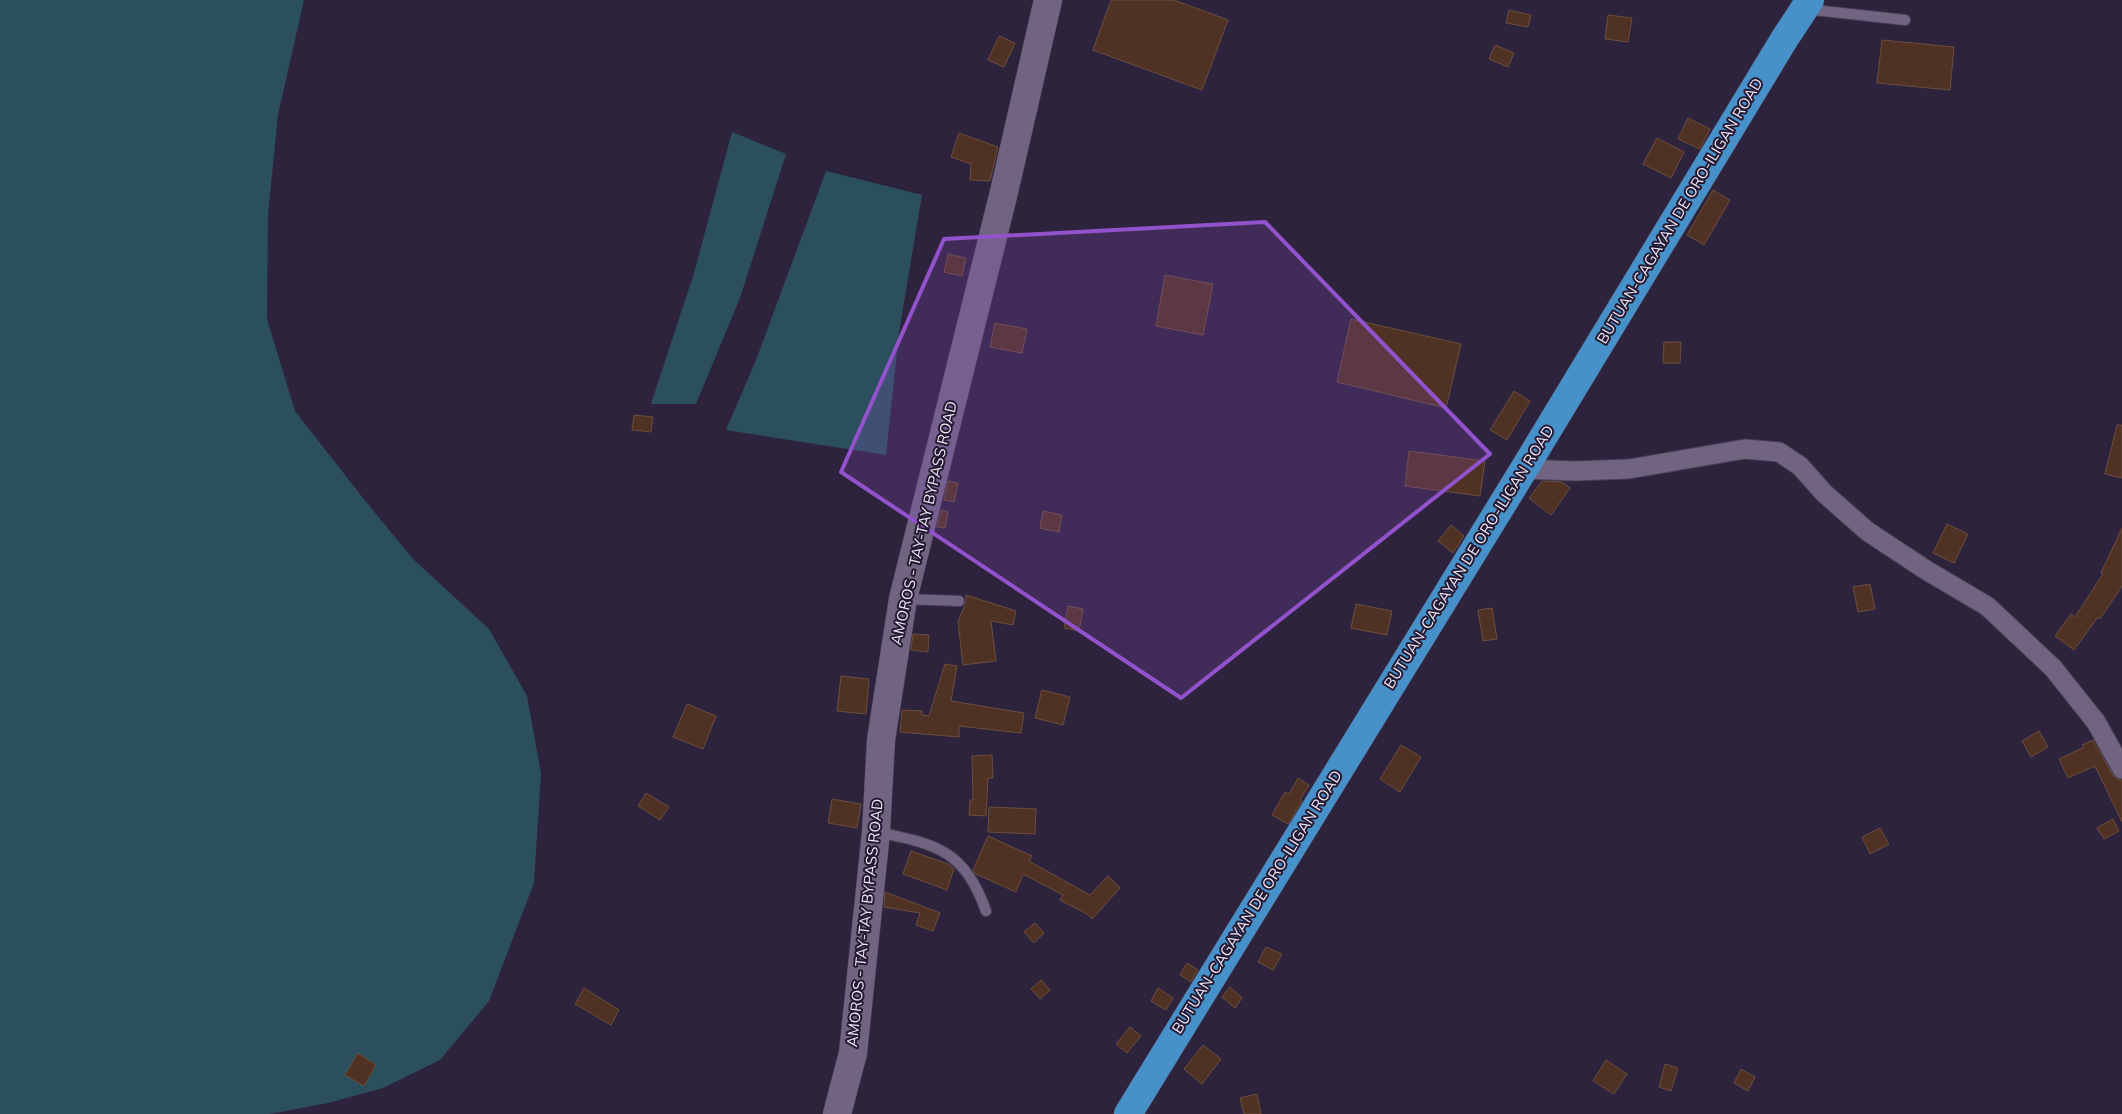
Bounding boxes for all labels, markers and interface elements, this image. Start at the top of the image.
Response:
street label: BUTUAN-CAGAYAN DE ORO-ILIGAN ROAD [1592,74,1767,347]
street label: AMOROS - TAY-TAY BYPASS ROAD [886,399,961,647]
street label: BUTUAN-CAGAYAN DE ORO-ILIGAN ROAD [1379,422,1558,692]
street label: BUTUAN-CAGAYAN DE ORO-ILIGAN ROAD [1167,767,1346,1037]
street label: AMOROS - TAY-TAY BYPASS ROAD [842,798,887,1048]

